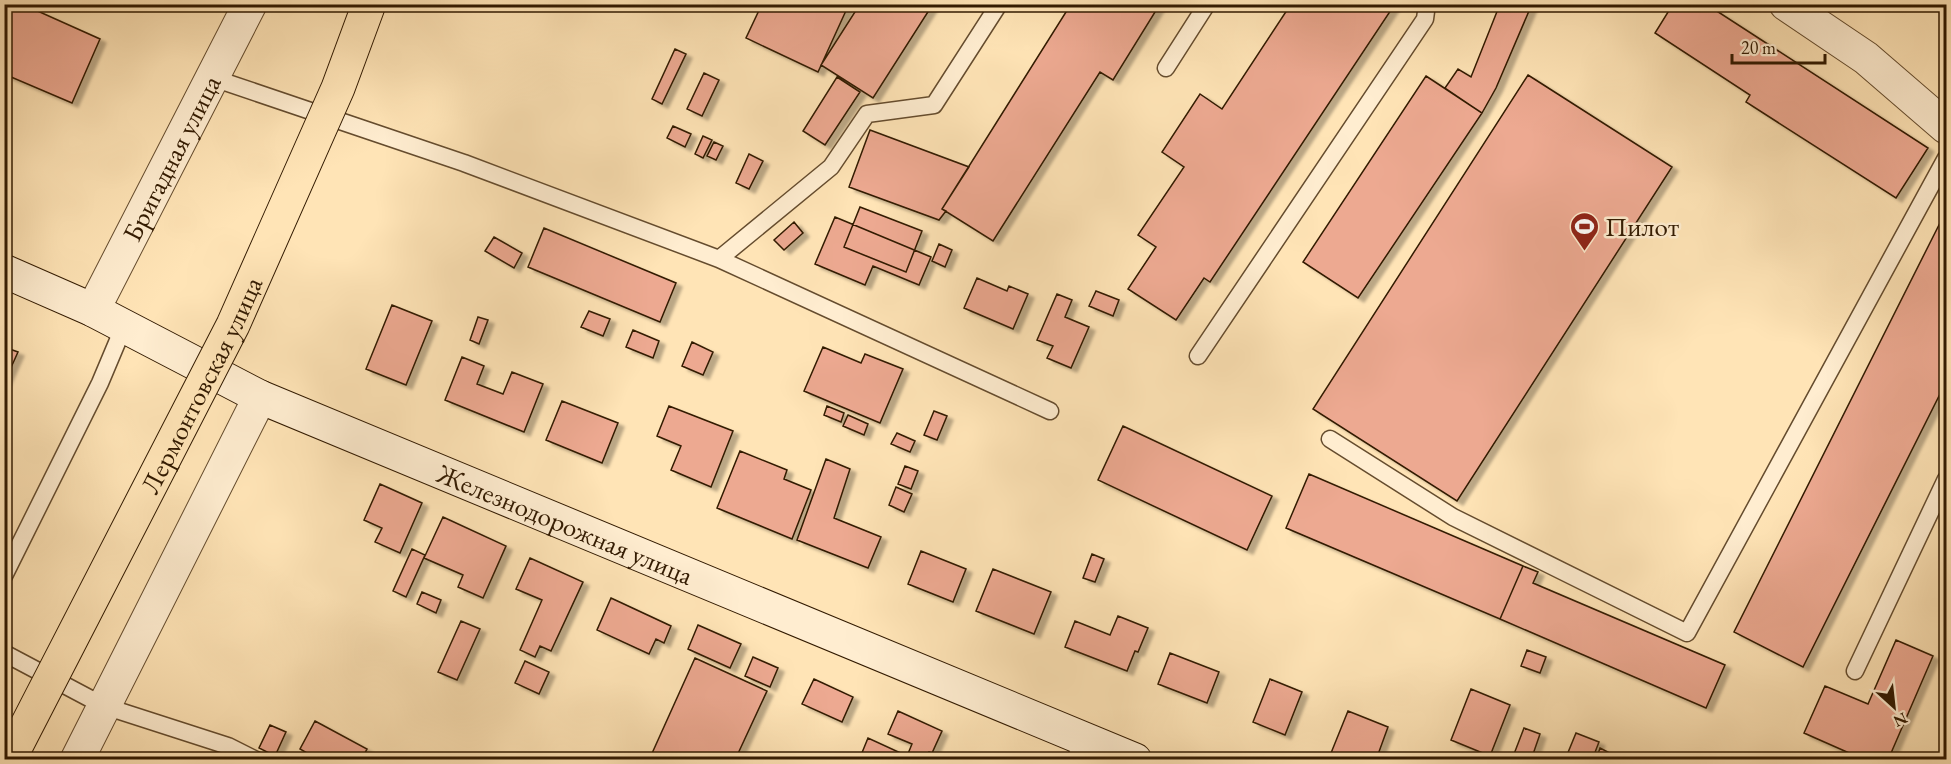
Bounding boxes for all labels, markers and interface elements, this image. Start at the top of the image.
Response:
scale bar [1732,27,1825,65]
text: 20 m [1741,36,1776,59]
street label: Бригадная улица [114,69,228,247]
place label: Пилот [1605,209,1679,244]
sports icon: Пилот [1568,210,1600,252]
street label: Лермонтовская улица [132,271,270,499]
street label: Железнодорожная улица [431,455,699,592]
north arrow [1864,677,1924,737]
text: N [1890,708,1911,732]

